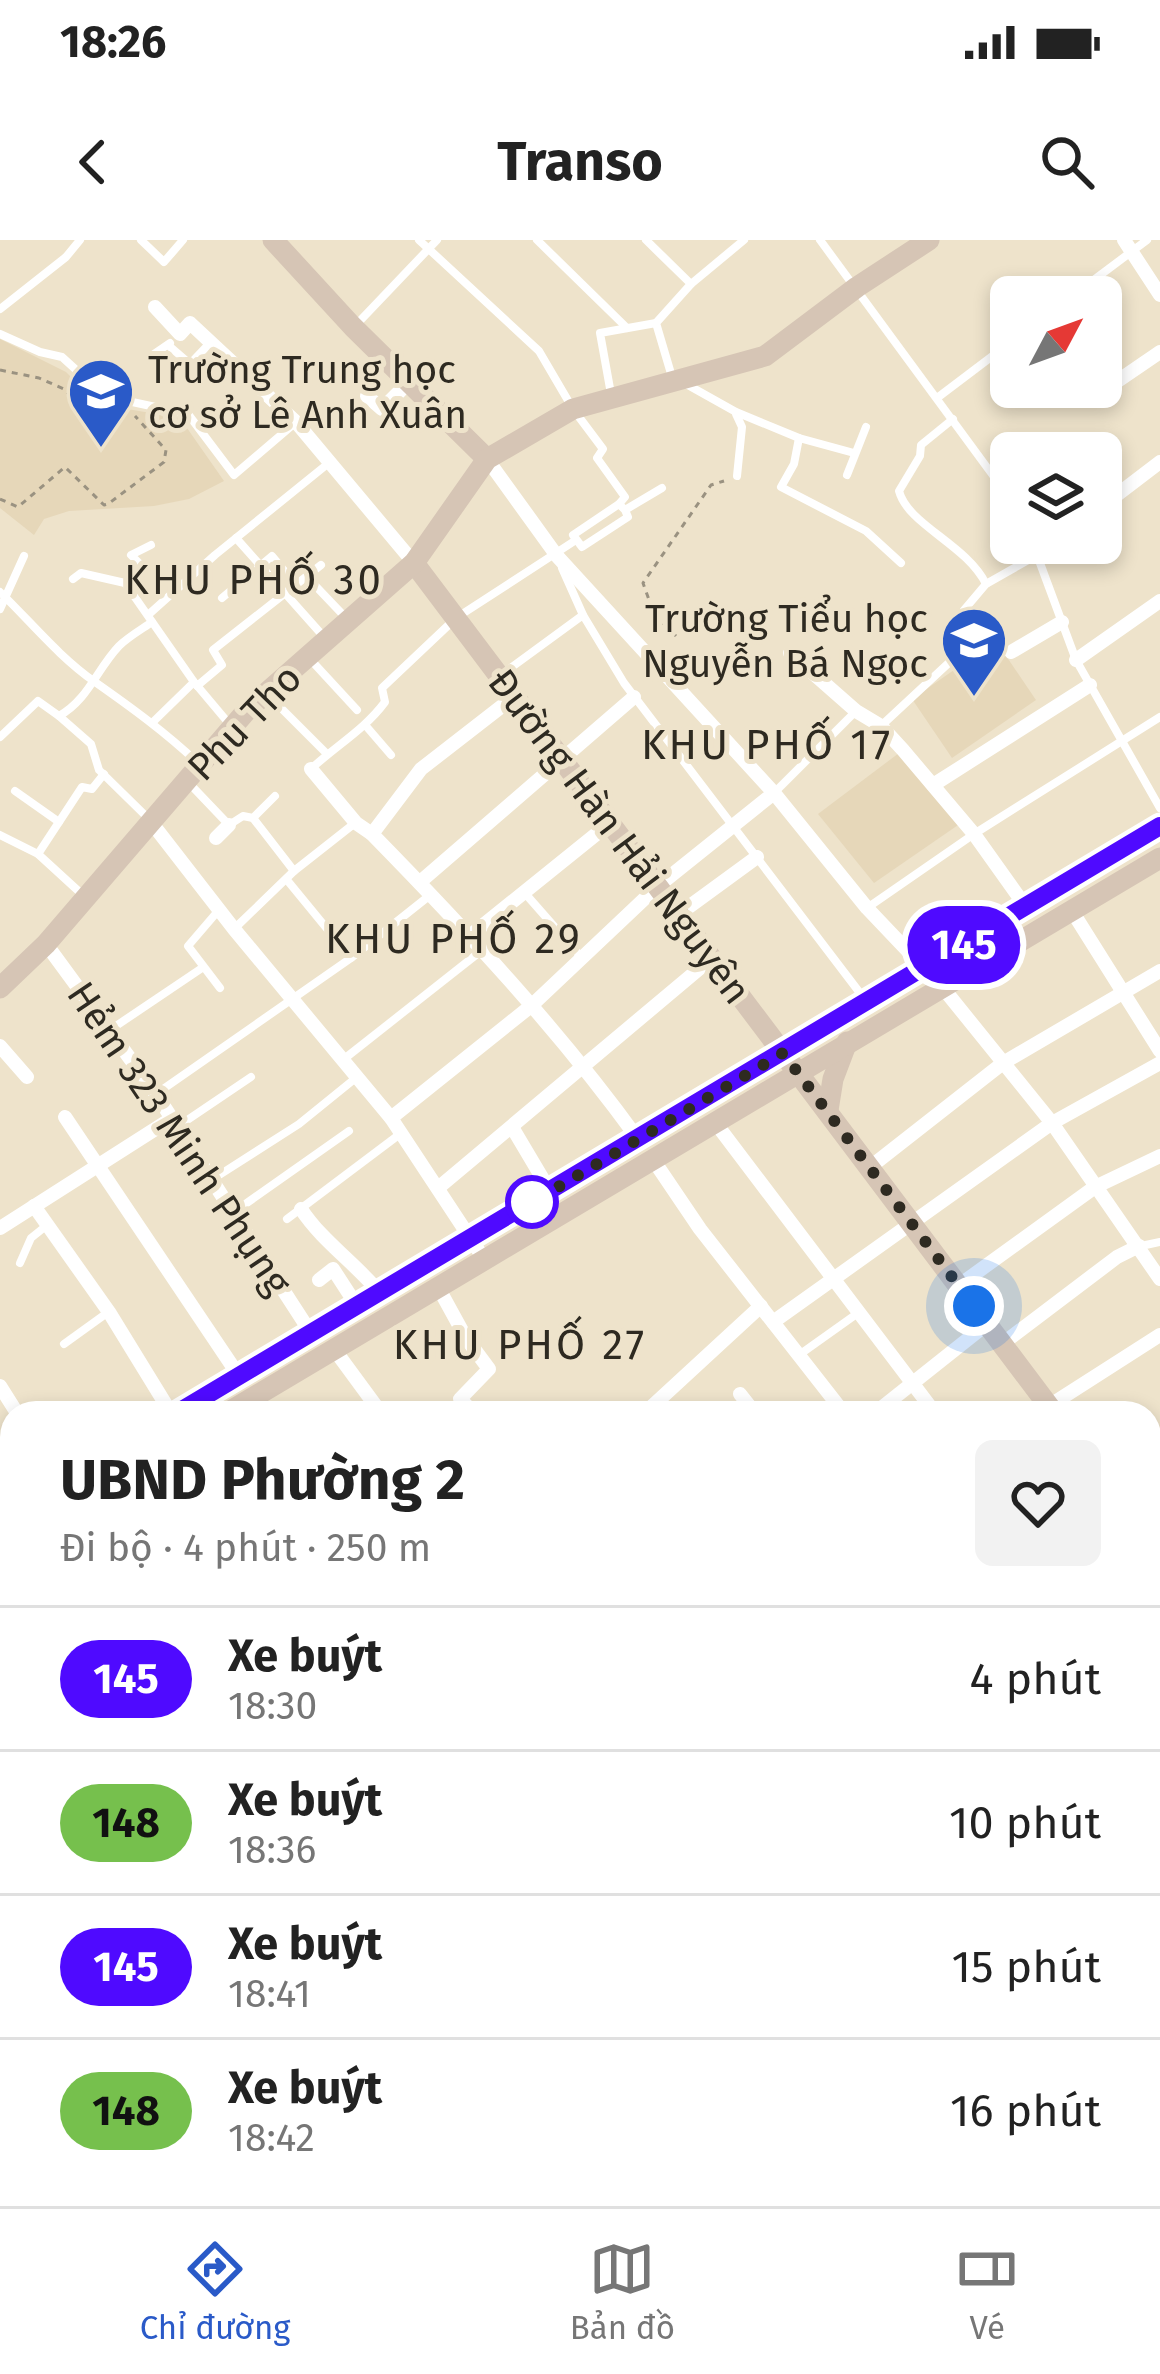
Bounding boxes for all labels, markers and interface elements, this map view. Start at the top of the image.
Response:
text: 18:26 [60,15,166,69]
icon: back [60,129,126,195]
icon: search [1034,129,1100,195]
text: Transo [497,130,663,194]
north arrow [990,276,1122,408]
map controls [990,276,1122,564]
place label: Trường Trung học cơ sở Lê Anh Xuân [148,347,467,438]
school or university icon: Trường Trung học cơ sở Lê Anh Xuân [66,356,136,450]
button: layers [990,432,1122,564]
district label: KHU PHỐ 30 [124,550,384,605]
place label: Trường Tiểu học Nguyễn Bá Ngọc [642,594,928,687]
school or university icon: Trường Tiểu học Nguyễn Bá Ngọc [939,605,1009,699]
street label: Phu Tho [178,655,311,790]
street label: Đường Hàn Hải Nguyên [478,660,760,1013]
district label: KHU PHỐ 17 [641,715,893,770]
line badge: 145 [895,906,1033,984]
district label: KHU PHỐ 29 [325,909,583,964]
text: 145 [931,920,997,970]
street label: Hẻm 323 Minh Phụng [57,973,301,1304]
unlabelled marker [507,1177,557,1227]
your location [944,1276,1004,1336]
district label: KHU PHỐ 27 [393,1315,647,1370]
button: heart [975,1440,1101,1566]
text: UBND Phường 2 [60,1446,465,1514]
text: Đi bộ · 4 phút · 250 m [60,1525,431,1571]
text: Xe buýt [228,1629,382,1683]
text: 4 phút [970,1652,1101,1706]
text: 145 [93,1654,159,1704]
text: 18:30 [228,1683,317,1729]
text: Xe buýt [228,1773,382,1827]
text: 10 phút [949,1796,1101,1850]
text: 148 [92,1798,160,1848]
text: 18:36 [228,1827,316,1873]
text: Xe buýt [228,1917,382,1971]
text: 15 phút [952,1940,1101,1994]
text: 145 [93,1942,159,1992]
text: 18:41 [228,1971,311,2017]
text: Xe buýt [228,2061,382,2115]
text: 16 phút [950,2084,1101,2138]
text: 148 [92,2086,160,2136]
text: 18:42 [228,2115,315,2161]
tab: Chỉ đường [140,2236,290,2348]
tab: Bản đồ [570,2236,675,2348]
tab: Vé [954,2236,1020,2348]

